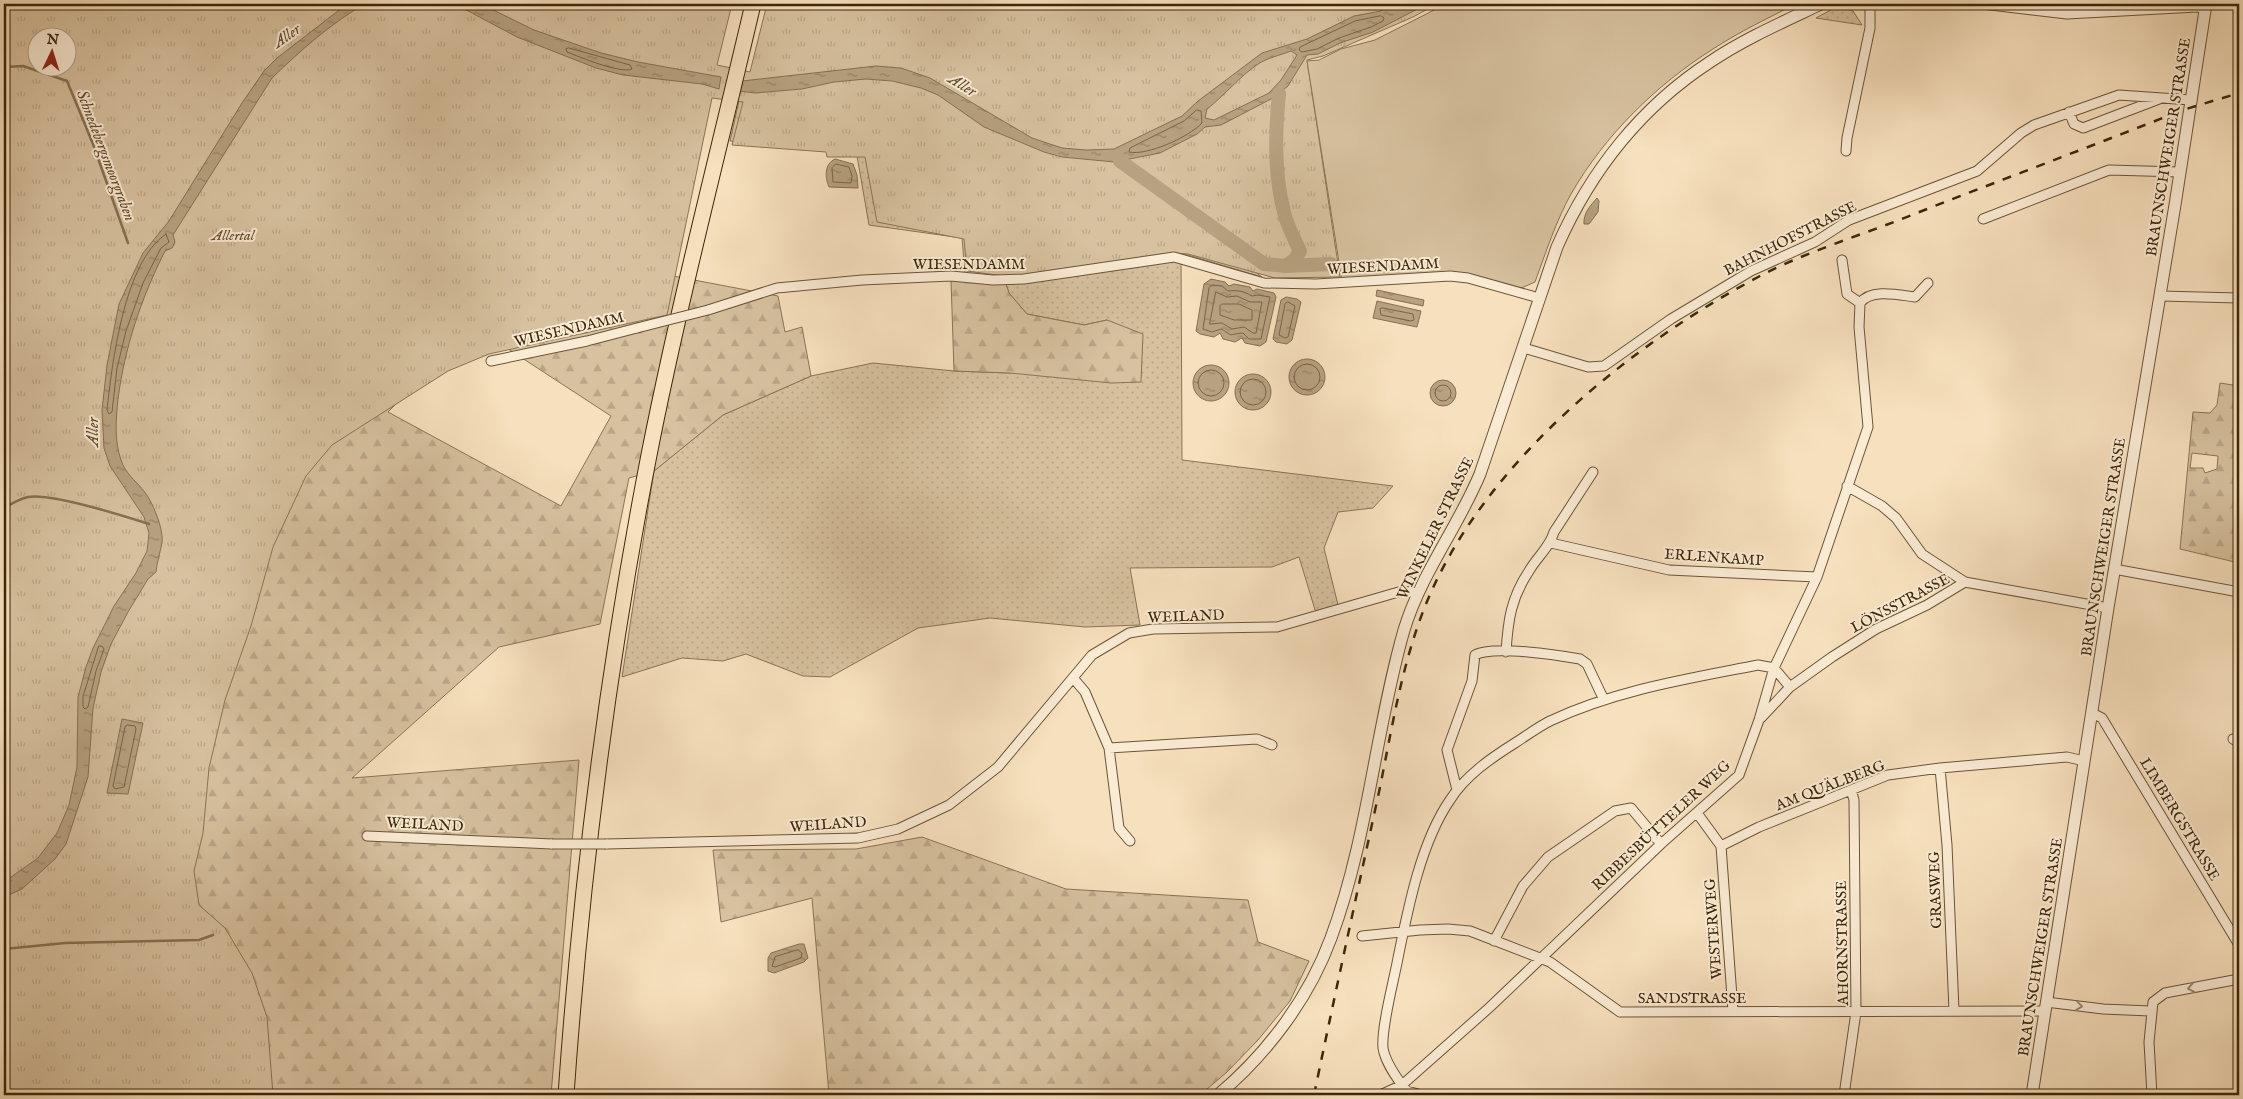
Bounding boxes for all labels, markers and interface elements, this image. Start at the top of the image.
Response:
water label: Aller [268,19,306,54]
north arrow [28,28,78,78]
text: N [45,31,60,49]
street label: BRAUNSCHWEIGER STRASSE [2142,36,2195,258]
water label: Aller [943,69,981,103]
water label: Schnedebergsmoorgraben [71,87,139,224]
street label: BAHNHOFSTRASSE [1721,197,1860,280]
park label: Allertal [210,226,256,245]
street label: WIESENDAMM [1326,254,1440,279]
street label: WIESENDAMM [913,255,1025,274]
street label: WIESENDAMM [512,308,626,351]
water label: Aller [84,416,104,449]
street label: BRAUNSCHWEIGER STRASSE [2077,436,2130,658]
street label: WINKELER STRASSE [1393,454,1478,603]
street label: ERLENKAMP [1664,545,1765,570]
street label: LÖNSSTRASSE [1848,569,1953,637]
street label: WEILAND [1147,606,1225,627]
street label: LIMBERGSTRASSE [2135,754,2224,884]
street label: RIBBESBÜTTELER WEG [1588,756,1735,895]
street label: AM QUÄLBERG [1772,756,1888,815]
street label: WEILAND [789,812,867,837]
street label: WEILAND [386,813,464,836]
street label: BRAUNSCHWEIGER STRASSE [2014,836,2067,1058]
street label: GRASWEG [1925,851,1946,929]
street label: WESTERWEG [1700,878,1727,980]
street label: AHORNSTRASSE [1832,880,1853,1007]
one-way arrow [2187,982,2196,992]
street label: SANDSTRASSE [1638,989,1746,1008]
one-way arrow [2075,1001,2083,1011]

